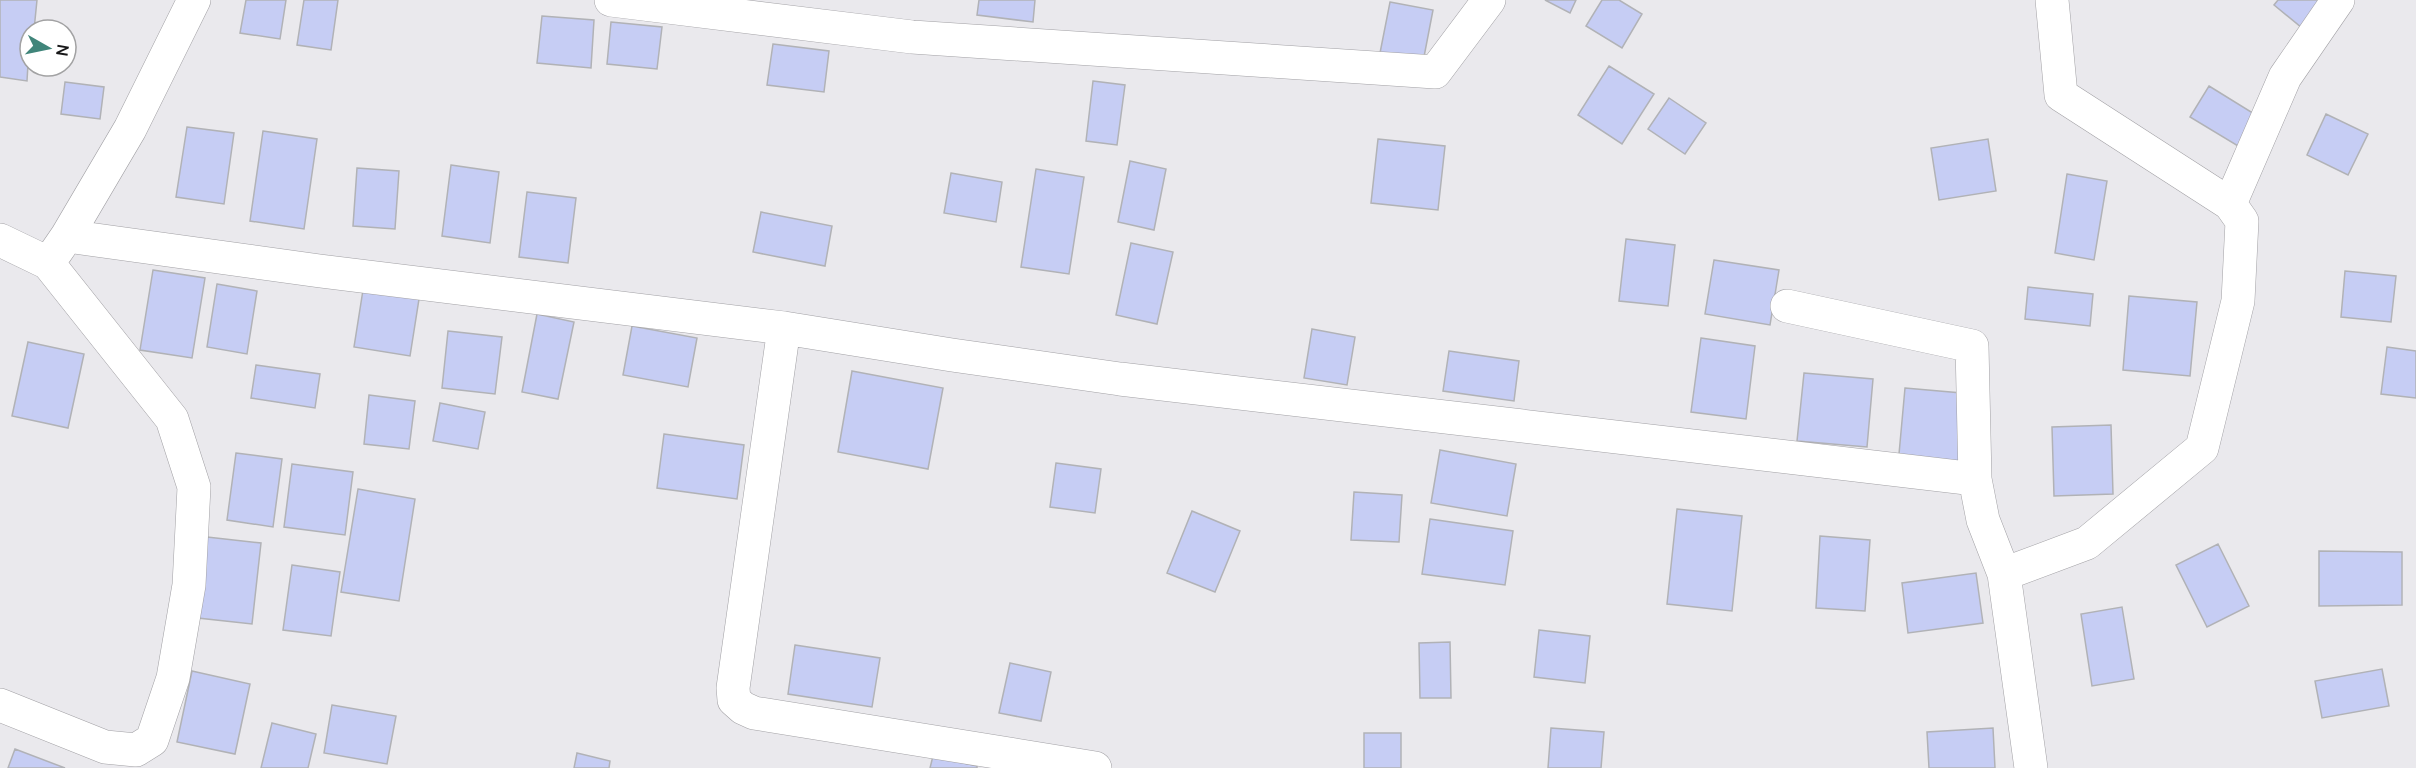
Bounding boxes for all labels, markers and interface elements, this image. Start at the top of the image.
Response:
north arrow [18,18,78,78]
text: N [51,43,75,58]

